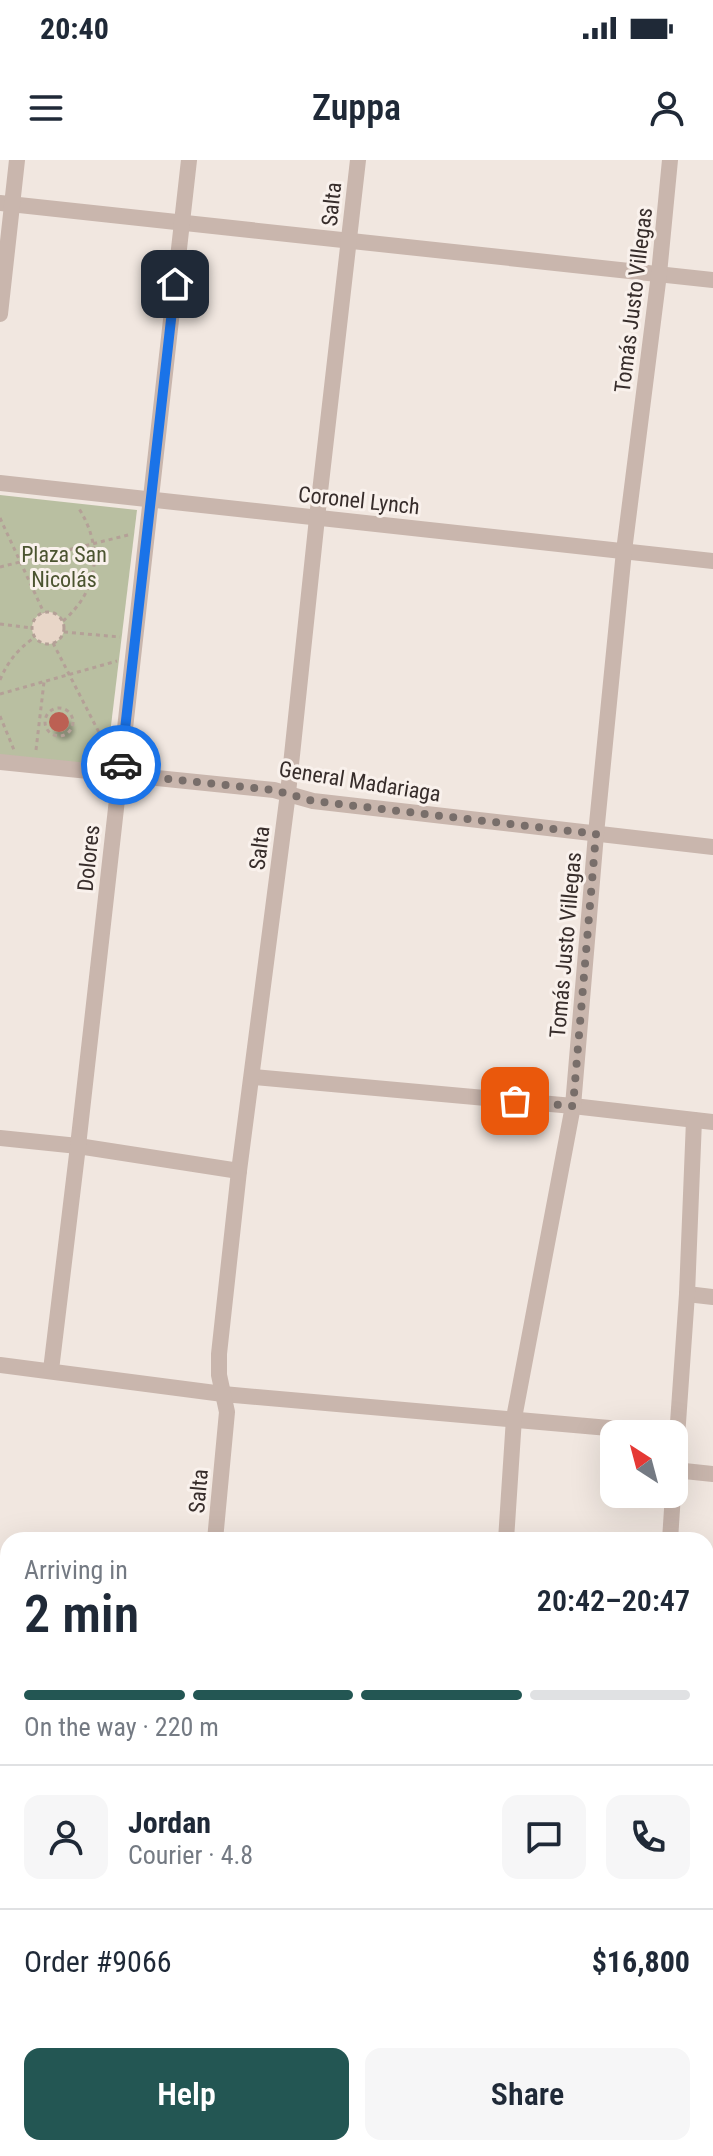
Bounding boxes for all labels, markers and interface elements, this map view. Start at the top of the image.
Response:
text: 20:40 [40,11,109,46]
icon: menu [24,86,68,130]
icon: person [645,86,689,130]
text: Zuppa [312,87,401,129]
street label: Salta [317,181,346,227]
street label: Tomás Justo Villegas [610,206,657,394]
pin [141,250,209,318]
icon: home [153,262,197,306]
street label: Coronel Lynch [297,482,421,519]
park label: Plaza San Nicolás [21,542,107,592]
courier [81,725,161,805]
icon: car [99,743,143,787]
street label: General Madariaga [277,756,443,807]
street label: Dolores [73,824,104,892]
street label: Salta [244,825,275,871]
street label: Tomás Justo Villegas [545,851,586,1039]
pin [481,1067,549,1135]
icon: bag [493,1079,537,1123]
north arrow [600,1420,688,1508]
map controls [600,1420,688,1508]
street label: Salta [184,1468,213,1514]
text: Arriving in [24,1555,128,1585]
text: 20:42–20:47 [537,1583,690,1618]
text: 2 min [24,1584,139,1645]
text: On the way · 220 m [24,1712,219,1742]
button: person [24,1795,108,1879]
button: chat [502,1795,586,1879]
button: phone [606,1795,690,1879]
text: Jordan [128,1805,211,1840]
text: Courier · 4.8 [128,1840,253,1870]
text: Order #9066 [24,1944,172,1979]
text: $16,800 [592,1944,690,1979]
button: Help [24,2048,349,2140]
button: Share [365,2048,690,2140]

